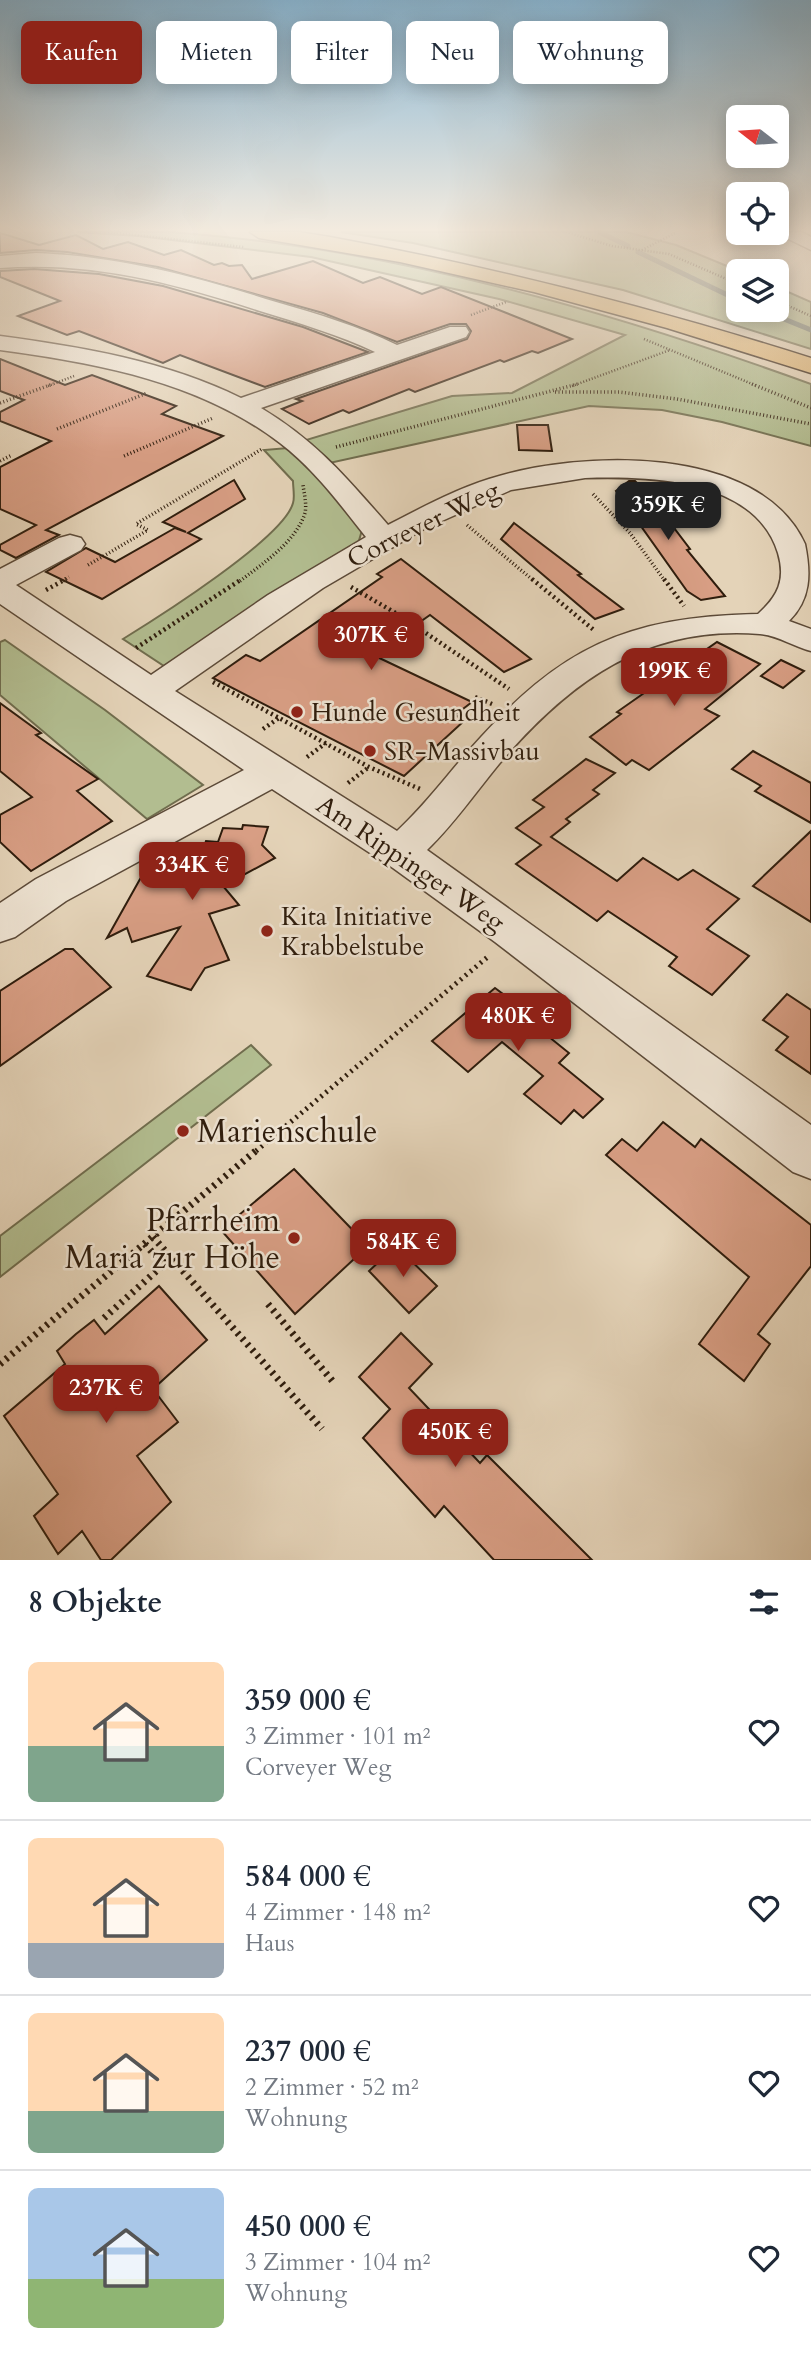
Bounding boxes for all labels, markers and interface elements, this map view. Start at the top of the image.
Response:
chip: Kaufen [21,21,142,84]
chip: Mieten [156,21,277,84]
chip: Filter [291,21,392,84]
chip: Neu [406,21,499,84]
chip: Wohnung [513,21,668,84]
north arrow [726,105,789,168]
map controls [726,105,789,322]
button: locate [726,182,789,245]
button: layers [726,259,789,322]
street label: Corveyer Weg [341,472,506,576]
pin: 359K € [611,482,725,542]
text: 359K € [631,489,705,520]
pin: 307K € [314,612,428,672]
text: 307K € [334,619,408,650]
pin: 199K € [617,648,731,708]
text: 199K € [637,655,711,686]
place label: Hunde Gesundheit [311,695,520,730]
marker: Hunde Gesundheit [289,704,305,720]
place label: SR-Massivbau [384,734,540,769]
marker: SR-Massivbau [362,743,378,759]
street label: Am Rippinger Weg [310,787,512,940]
pin: 334K € [135,842,249,902]
text: 334K € [155,849,229,880]
place label: Kita Initiative Krabbelstube [281,899,432,964]
marker: Kita Initiative Krabbelstube [259,923,275,939]
pin: 480K € [461,993,575,1053]
text: 480K € [481,1000,555,1031]
place label: Marienschule [197,1110,377,1154]
marker: Marienschule [175,1123,191,1139]
place label: Pfarrheim Maria zur Höhe [65,1199,280,1280]
pin: 584K € [346,1220,460,1279]
text: 584K € [366,1226,440,1257]
marker: Pfarrheim Maria zur Höhe [286,1230,302,1246]
pin: 237K € [49,1366,163,1425]
text: 237K € [69,1372,143,1403]
pin: 450K € [398,1410,512,1469]
text: 450K € [418,1416,492,1447]
text: 8 Objekte [28,1582,162,1623]
icon: filters [745,1583,783,1621]
text: 359 000 € [245,1680,371,1721]
icon: home [84,1690,168,1774]
icon: heart [745,1713,783,1751]
text: 3 Zimmer · 101 m² [245,1721,430,1752]
text: Corveyer Weg [245,1752,391,1783]
text: 584 000 € [245,1856,371,1897]
icon: home [84,1866,168,1950]
icon: heart [745,1889,783,1927]
text: 4 Zimmer · 148 m² [245,1897,430,1928]
text: Haus [245,1928,294,1959]
text: 237 000 € [245,2031,371,2072]
icon: home [84,2041,168,2125]
icon: heart [745,2064,783,2102]
text: 2 Zimmer · 52 m² [245,2072,419,2103]
text: Wohnung [245,2103,347,2134]
text: 450 000 € [245,2206,371,2247]
icon: home [84,2216,168,2300]
icon: heart [745,2239,783,2277]
text: 3 Zimmer · 104 m² [245,2247,430,2278]
text: Wohnung [245,2278,347,2309]

